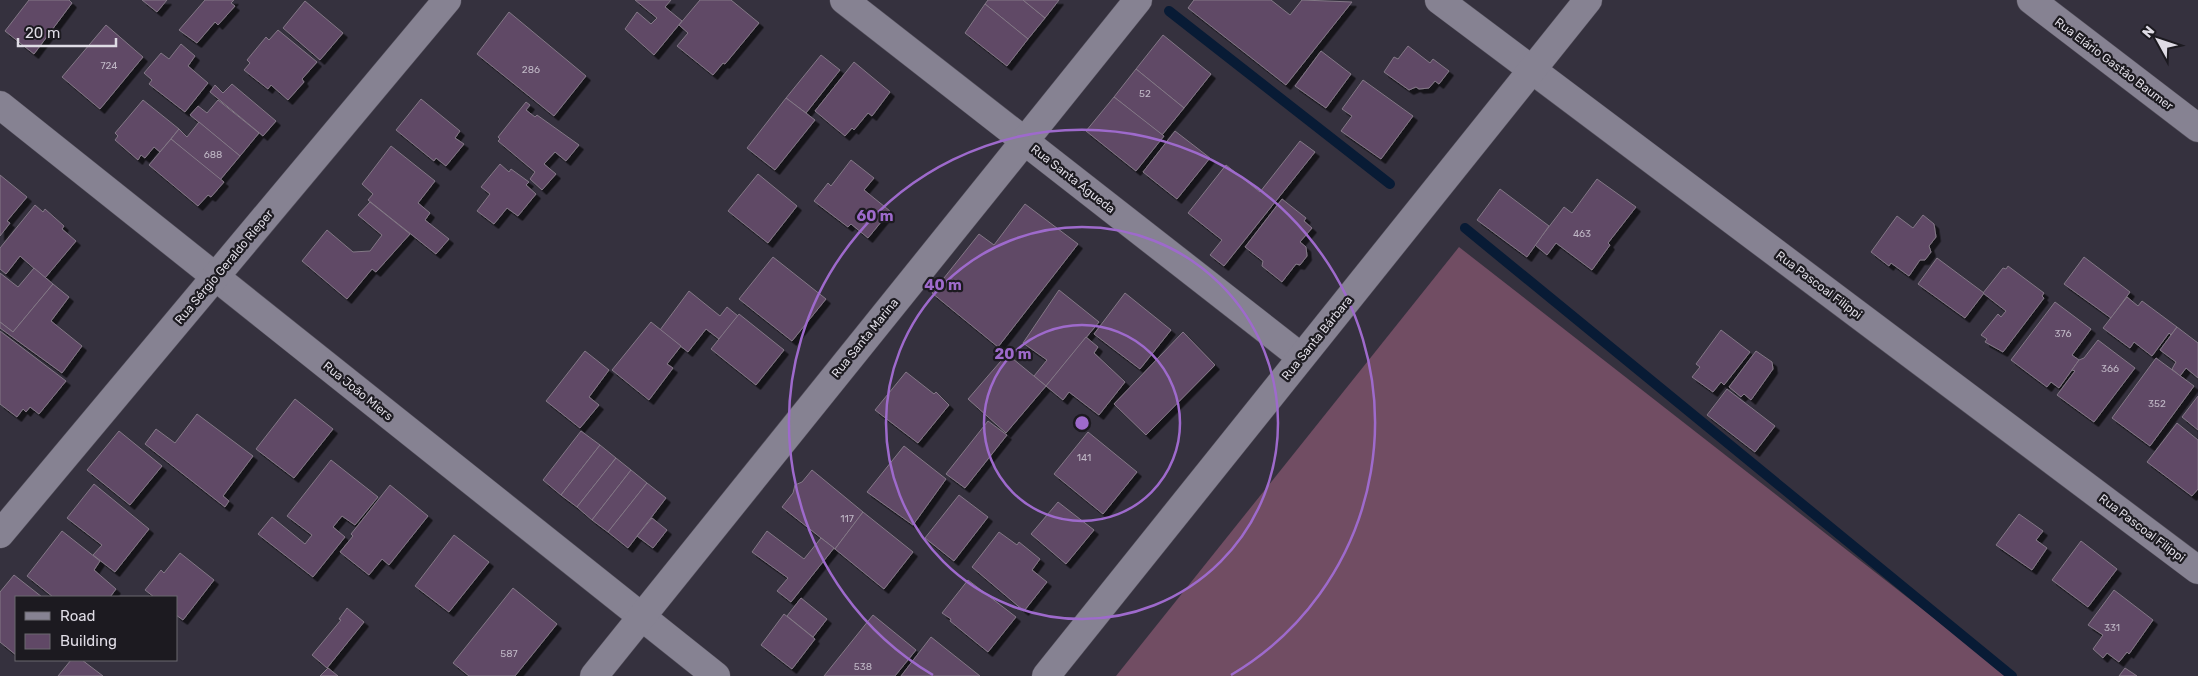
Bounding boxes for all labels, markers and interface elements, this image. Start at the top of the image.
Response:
scale bar [18,15,115,47]
street label: Rua Elário Gastão Baumer [2052,15,2176,113]
north arrow [2133,15,2183,65]
text: N [2139,23,2158,41]
text: 20 m [25,24,60,42]
house number: 724 [100,60,118,72]
house number: 286 [522,64,540,76]
house number: 52 [1139,88,1151,100]
street label: Rua Santa Águeda [1028,142,1118,216]
house number: 688 [204,149,222,161]
street label: Rua Sérgio Geraldo Rieper [172,207,276,327]
text: 60 m [857,207,893,225]
house number: 463 [1573,228,1591,240]
street label: Rua Pascoal Filippi [1773,248,1865,322]
text: 40 m [924,276,962,294]
street label: Rua Santa Bárbara [1279,293,1355,383]
street label: Rua Santa Marina [829,296,901,380]
house number: 376 [2055,328,2071,340]
text: 20 m [995,345,1031,363]
street label: Rua João Miers [320,359,396,423]
house number: 366 [2101,363,2119,375]
house number: 352 [2148,398,2166,410]
centre of rings [1073,414,1091,432]
house number: 141 [1077,452,1091,464]
street label: Rua Pascoal Filippi [2096,491,2188,565]
house number: 117 [840,513,854,525]
legend [15,596,178,661]
text: Road [60,607,96,625]
house number: 331 [2104,622,2120,634]
text: Building [60,632,117,650]
house number: 587 [500,648,518,660]
house number: 538 [854,661,872,673]

